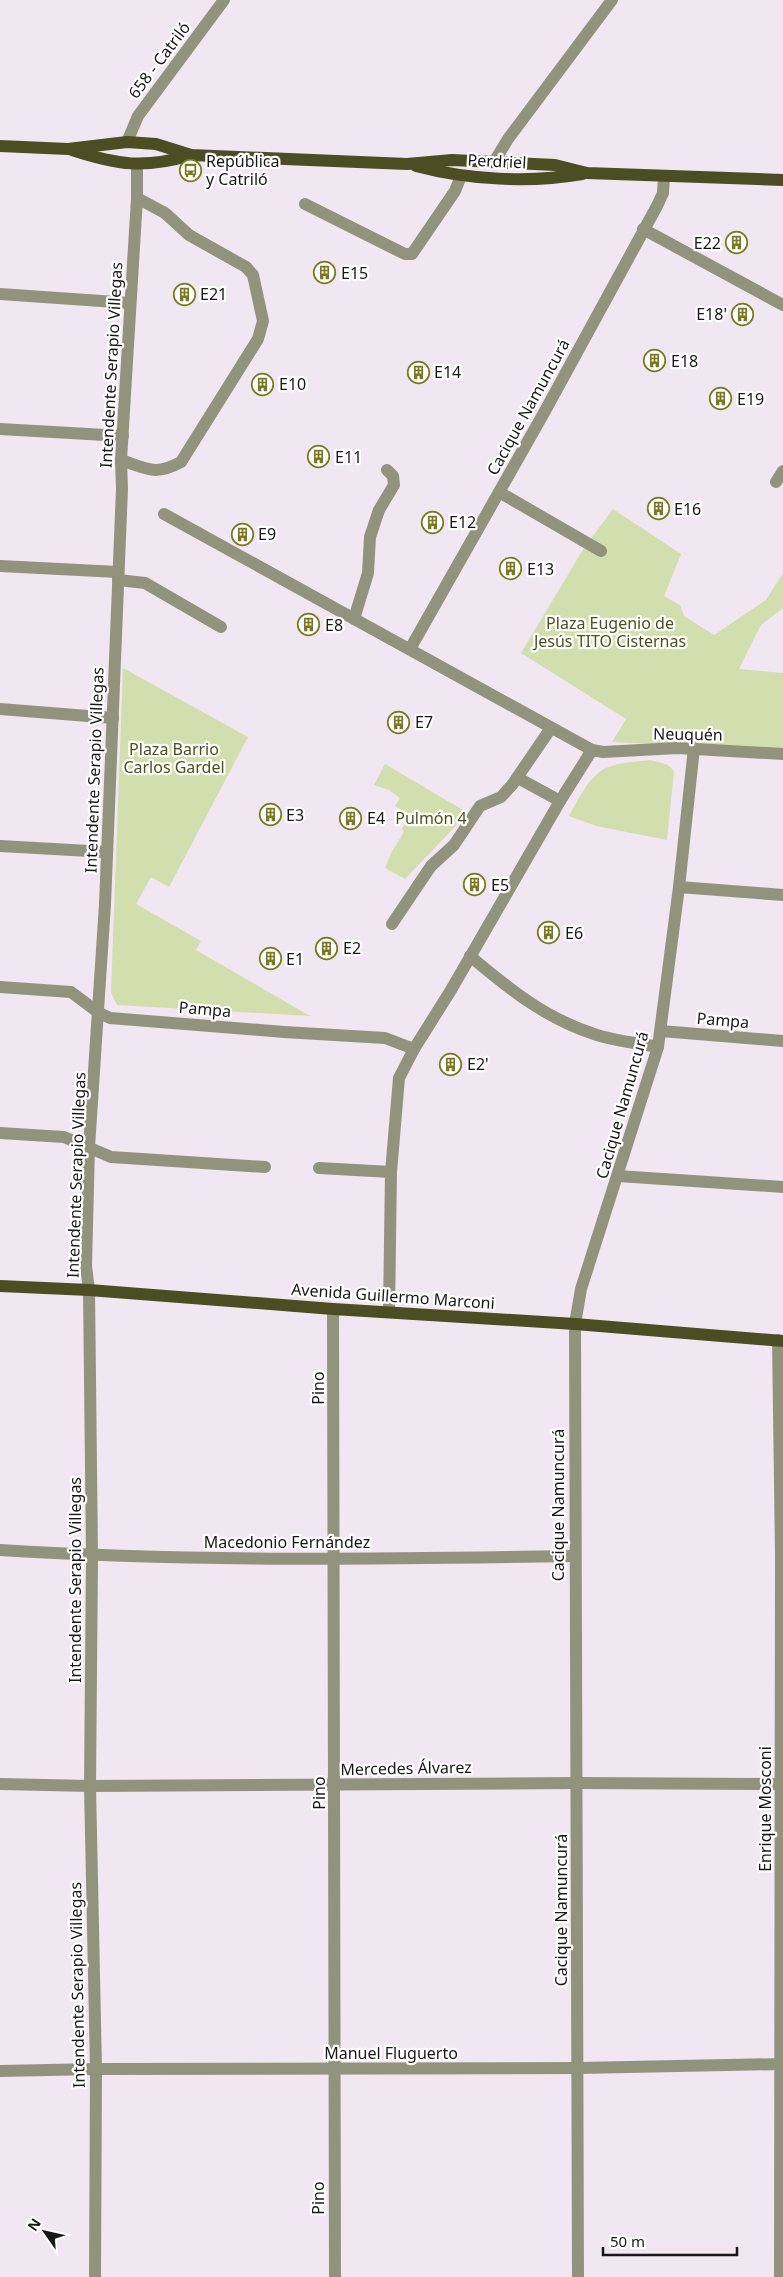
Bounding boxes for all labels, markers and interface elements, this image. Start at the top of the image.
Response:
street label: 658 - Catriló [123,17,195,103]
street label: Perdriel [467,148,527,174]
place label: República y Catriló [206,150,279,190]
bus stop icon: República y Catriló [178,158,202,182]
building icon: E22 [725,231,749,255]
place label: E22 [694,232,721,254]
building icon: E15 [313,261,337,285]
street label: Intendente Serapio Villegas [95,262,127,468]
place label: E15 [341,262,368,284]
building icon: E21 [172,282,196,306]
place label: E21 [200,283,227,305]
building icon: E18' [731,302,755,326]
place label: E18' [696,303,727,325]
street label: Cacique Namuncurá [481,335,575,479]
building icon: E18 [643,349,667,373]
place label: E18 [671,350,698,372]
building icon: E14 [406,360,430,384]
place label: E14 [434,361,461,383]
building icon: E10 [251,372,275,396]
place label: E10 [279,373,306,395]
building icon: E19 [709,387,733,411]
place label: E19 [737,388,764,410]
building icon: E11 [307,445,331,469]
place label: E11 [335,446,362,468]
building icon: E16 [646,497,670,521]
place label: E16 [674,498,701,520]
building icon: E12 [421,510,445,534]
place label: E12 [449,511,476,533]
building icon: E9 [230,522,254,546]
place label: E9 [258,523,276,545]
building icon: E13 [499,557,523,581]
place label: E13 [527,558,554,580]
park label: Plaza Eugenio de Jesús TITO Cisternas [532,612,686,652]
building icon: E8 [297,613,321,637]
place label: E8 [325,614,343,636]
street label: Intendente Serapio Villegas [79,667,109,873]
building icon: E7 [387,710,411,734]
place label: E7 [415,711,433,733]
street label: Neuquén [653,722,723,746]
park label: Plaza Barrio Carlos Gardel [123,738,225,778]
building icon: E3 [258,803,282,827]
place label: E3 [286,804,304,826]
building icon: E4 [339,806,363,830]
place label: E4 [367,807,385,829]
park label: Pulmón 4 [395,807,467,829]
building icon: E5 [463,873,487,897]
place label: E5 [491,874,509,896]
building icon: E6 [537,921,561,945]
place label: E6 [565,922,583,944]
building icon: E2 [315,936,339,960]
place label: E2 [343,937,361,959]
building icon: E1 [258,947,282,971]
place label: E1 [286,948,304,970]
street label: Pampa [178,996,232,1022]
street label: Pampa [696,1007,750,1033]
street label: Cacique Namuncurá [590,1029,654,1181]
building icon: E2' [439,1052,463,1076]
place label: E2' [467,1053,489,1075]
street label: Intendente Serapio Villegas [61,1072,91,1278]
street label: Avenida Guillermo Marconi [291,1278,495,1314]
street label: Pino [307,1371,329,1405]
street label: Cacique Namuncurá [547,1429,569,1581]
street label: Intendente Serapio Villegas [64,1477,86,1683]
street label: Macedonio Fernández [204,1531,370,1553]
street label: Enrique Mosconi [754,1746,776,1872]
street label: Mercedes Álvarez [340,1756,472,1780]
street label: Pino [308,1776,330,1810]
street label: Cacique Namuncurá [550,1834,572,1986]
street label: Intendente Serapio Villegas [64,1882,90,2088]
street label: Manuel Fluguerto [324,2042,458,2064]
street label: Pino [307,2181,329,2215]
north arrow [20,2207,70,2257]
text: N [23,2214,45,2234]
scale bar [603,2224,737,2256]
text: 50 m [610,2231,645,2251]

